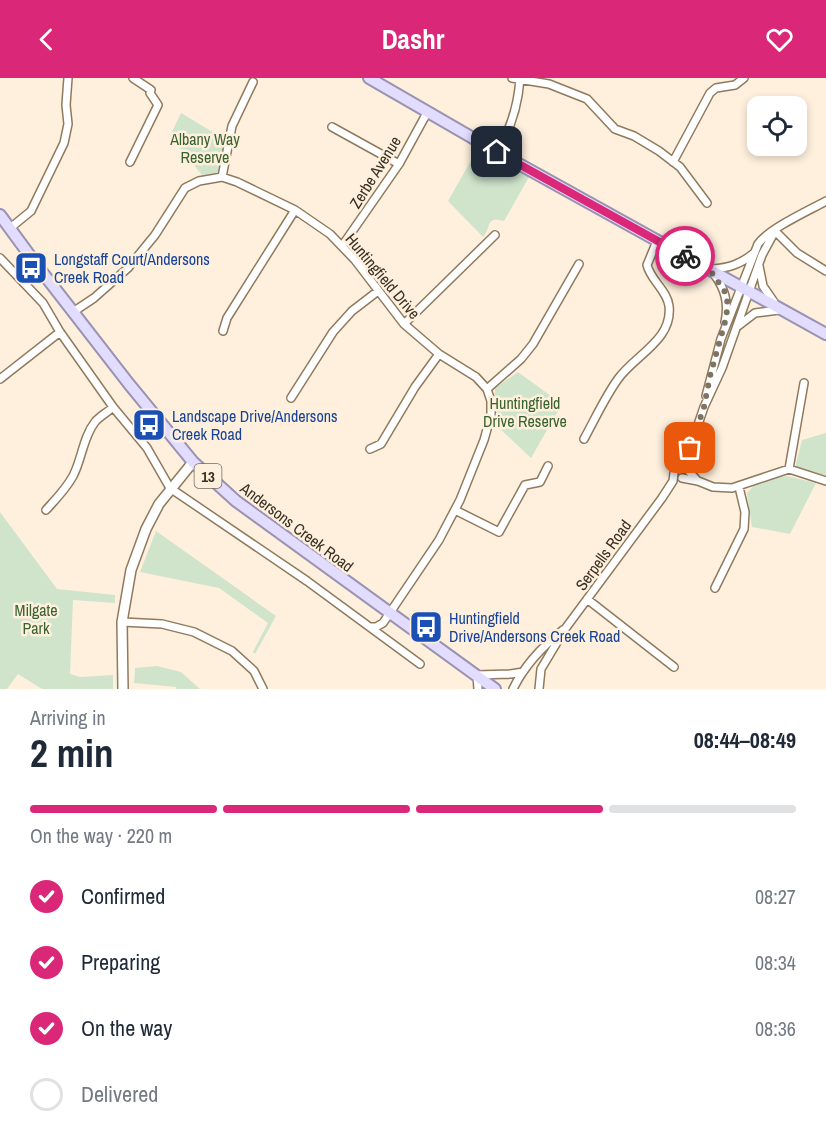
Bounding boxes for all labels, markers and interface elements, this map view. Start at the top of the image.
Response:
text: Dashr [382,21,444,57]
icon: back [30,23,63,56]
icon: heart [763,23,796,56]
map controls [747,96,807,156]
button: locate [747,96,807,156]
pin [471,126,522,177]
park label: Albany Way Reserve [169,128,240,168]
street label: Zerbe Avenue [344,132,406,212]
icon: home [480,135,513,168]
courier [655,226,715,286]
street label: Huntingfield Drive [341,228,425,324]
icon: bike [669,240,702,273]
place label: Longstaff Court/Andersons Creek Road [54,248,210,288]
bus stop icon: Longstaff Court/Andersons Creek Road [13,250,49,286]
park label: Huntingfield Drive Reserve [483,392,567,432]
place label: Landscape Drive/Andersons Creek Road [172,405,338,445]
bus stop icon: Landscape Drive/Andersons Creek Road [131,407,167,443]
pin [664,422,715,473]
icon: bag [673,431,706,464]
road number: 13 [194,464,222,488]
street label: Andersons Creek Road [235,477,358,577]
street label: Serpells Road [570,515,636,595]
park label: Milgate Park [14,599,58,639]
place label: Huntingfield Drive/Andersons Creek Road [449,607,620,647]
bus stop icon: Huntingfield Drive/Andersons Creek Road [408,609,444,645]
text: Arriving in [30,704,106,731]
text: 08:44–08:49 [694,725,796,755]
text: 2 min [30,727,114,779]
text: On the way · 220 m [30,822,172,849]
icon: check [30,880,63,913]
text: Confirmed [81,881,165,911]
text: 08:27 [755,883,796,910]
icon: check [30,946,63,979]
text: Preparing [81,947,160,977]
text: 08:34 [755,949,796,976]
icon: check [30,1012,63,1045]
text: On the way [81,1013,172,1043]
text: 08:36 [755,1015,796,1042]
text: Delivered [81,1079,158,1109]

